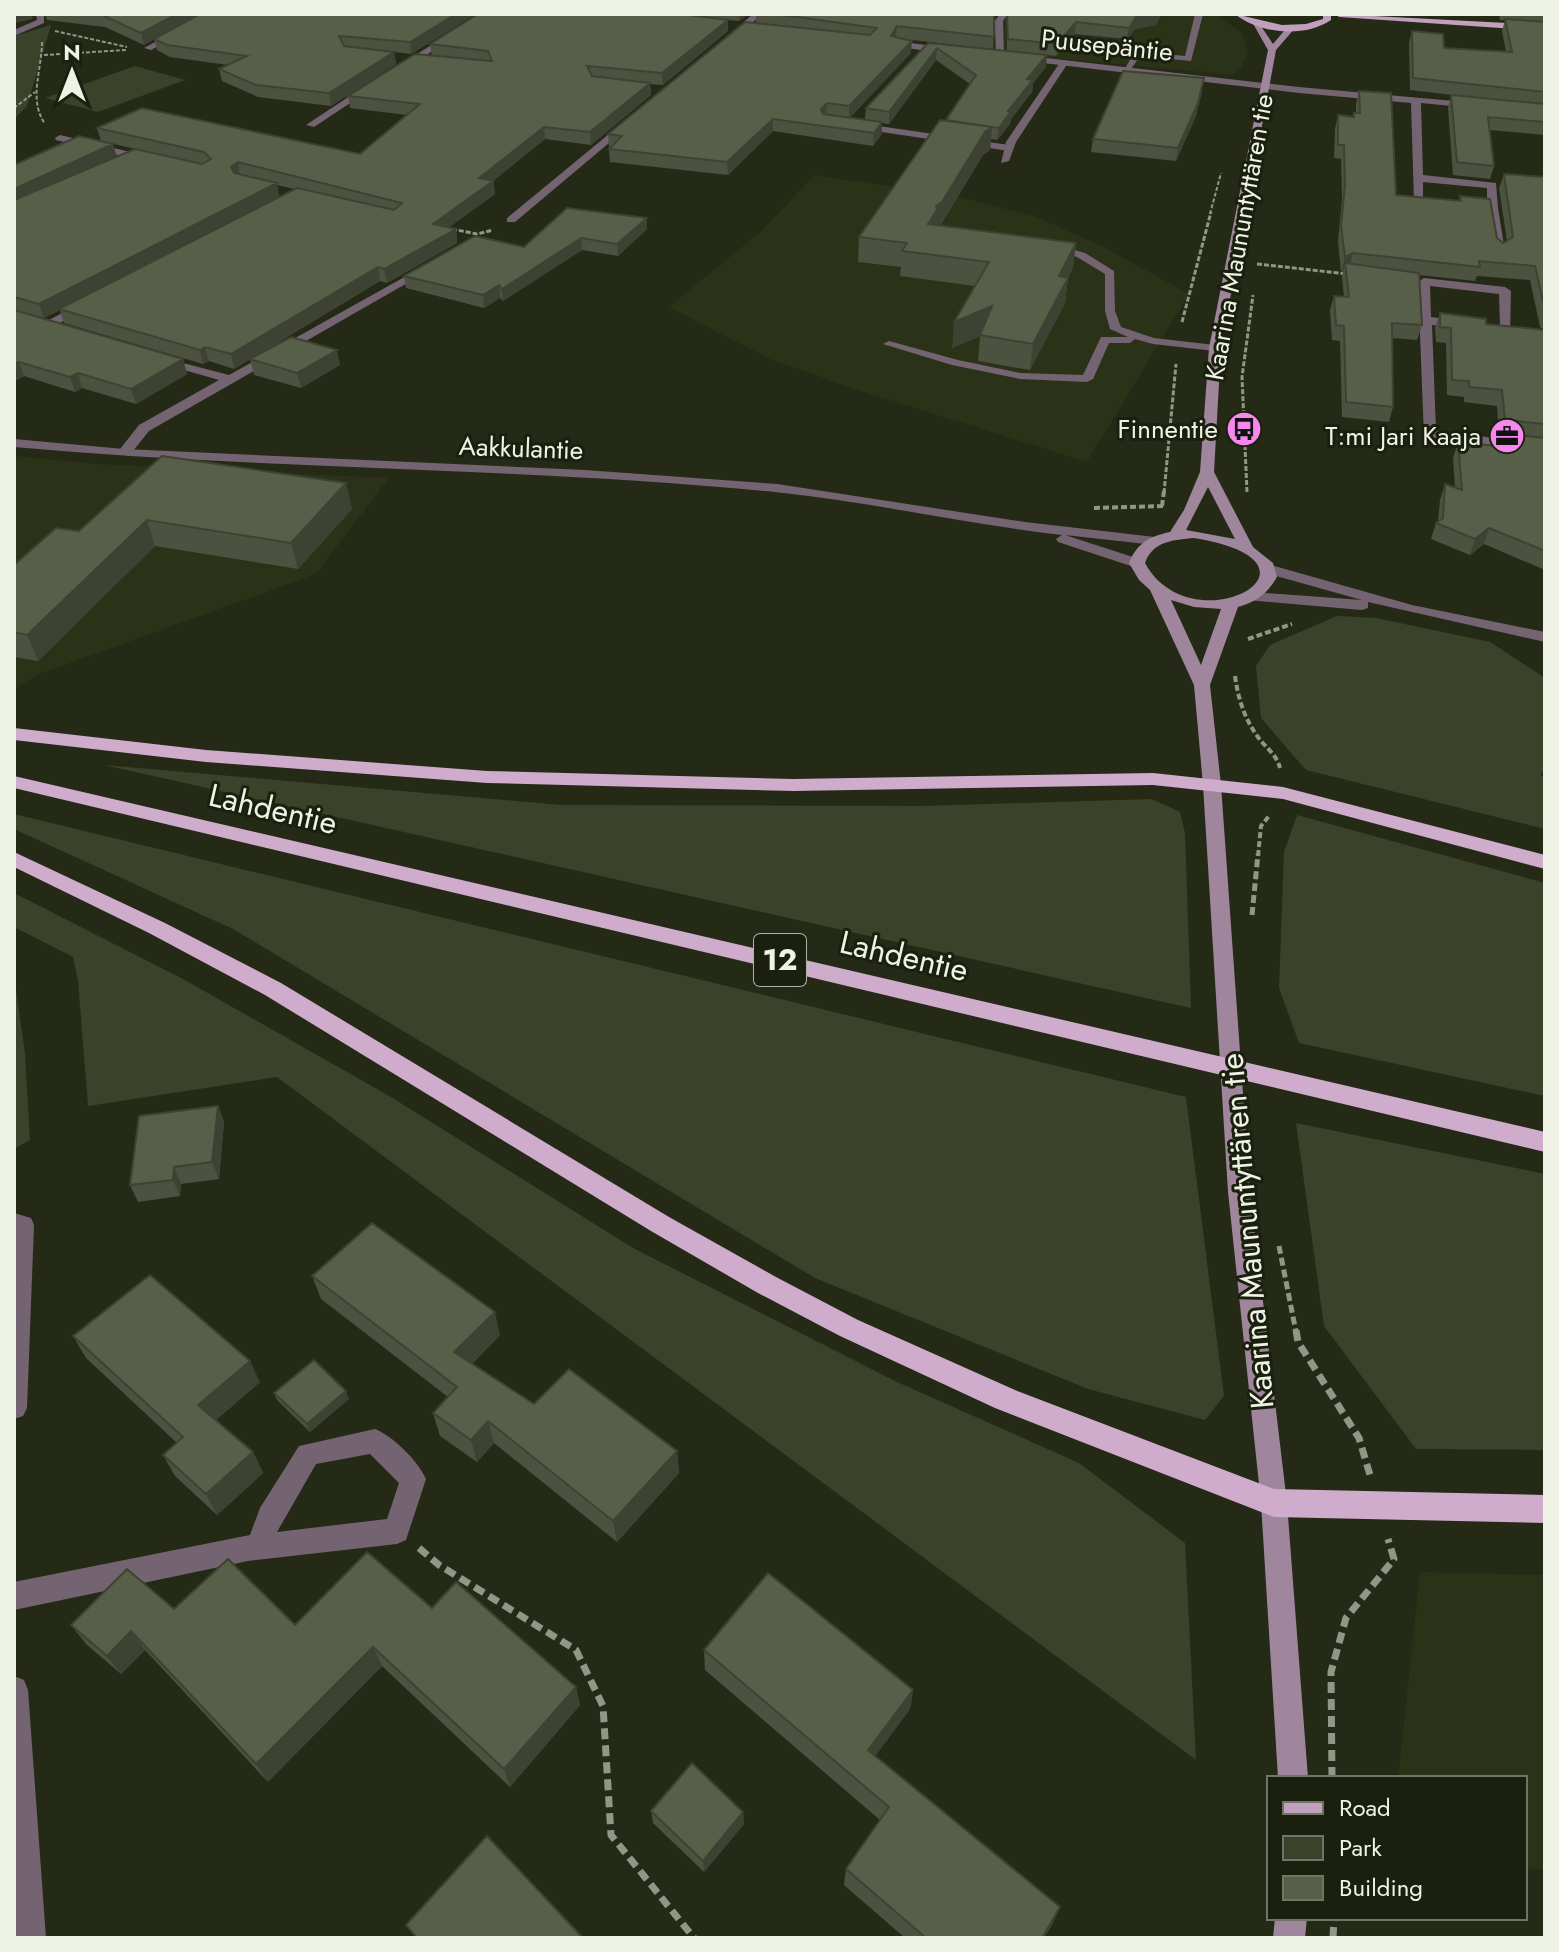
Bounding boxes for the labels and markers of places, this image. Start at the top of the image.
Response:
place label: Finnentie [1118,410,1218,448]
bus stop icon: Finnentie [1225,410,1263,448]
place label: T:mi Jari Kaaja [1325,417,1481,455]
office icon: T:mi Jari Kaaja [1488,417,1526,455]

